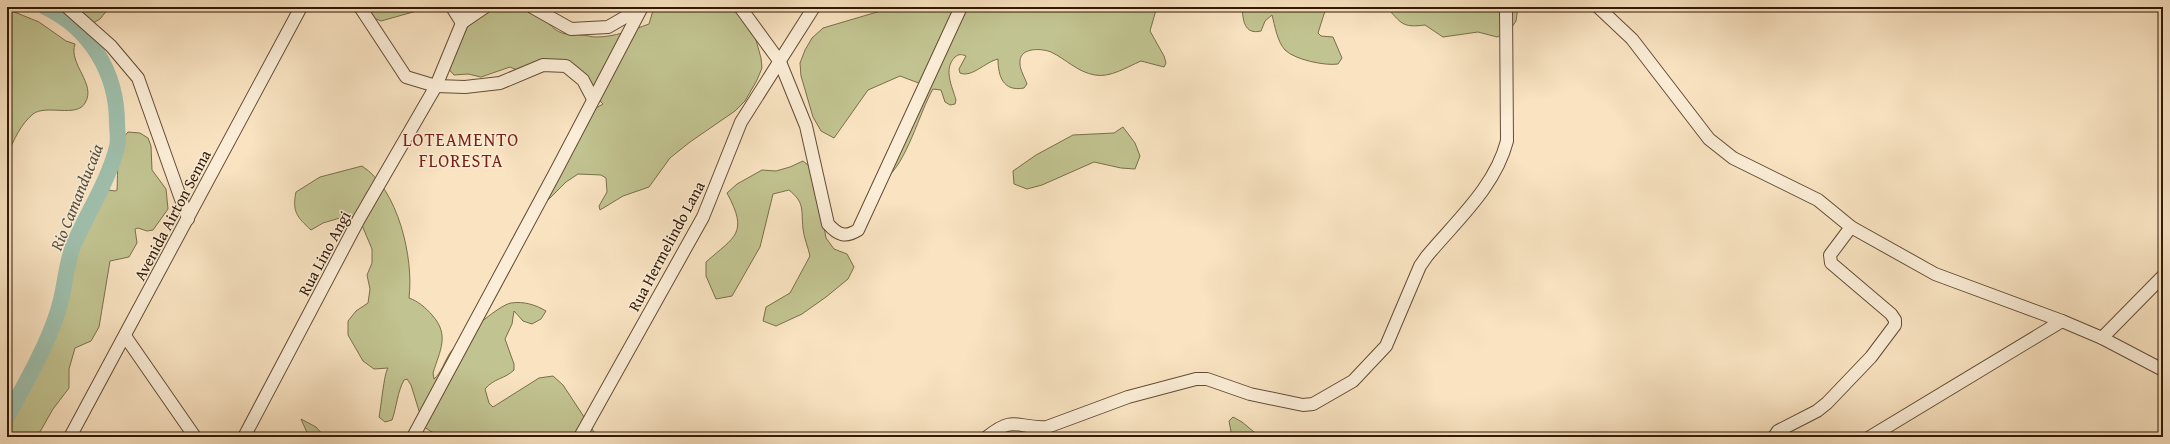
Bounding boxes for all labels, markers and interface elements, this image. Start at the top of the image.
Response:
district label: LOTEAMENTO FLORESTA [403,126,519,174]
water label: Rio Camanducaia [43,140,109,255]
street label: Avenida Airton Senna [127,145,217,285]
street label: Rua Hermelindo Lana [622,176,711,315]
street label: Rua Lino Angi [292,206,357,300]

